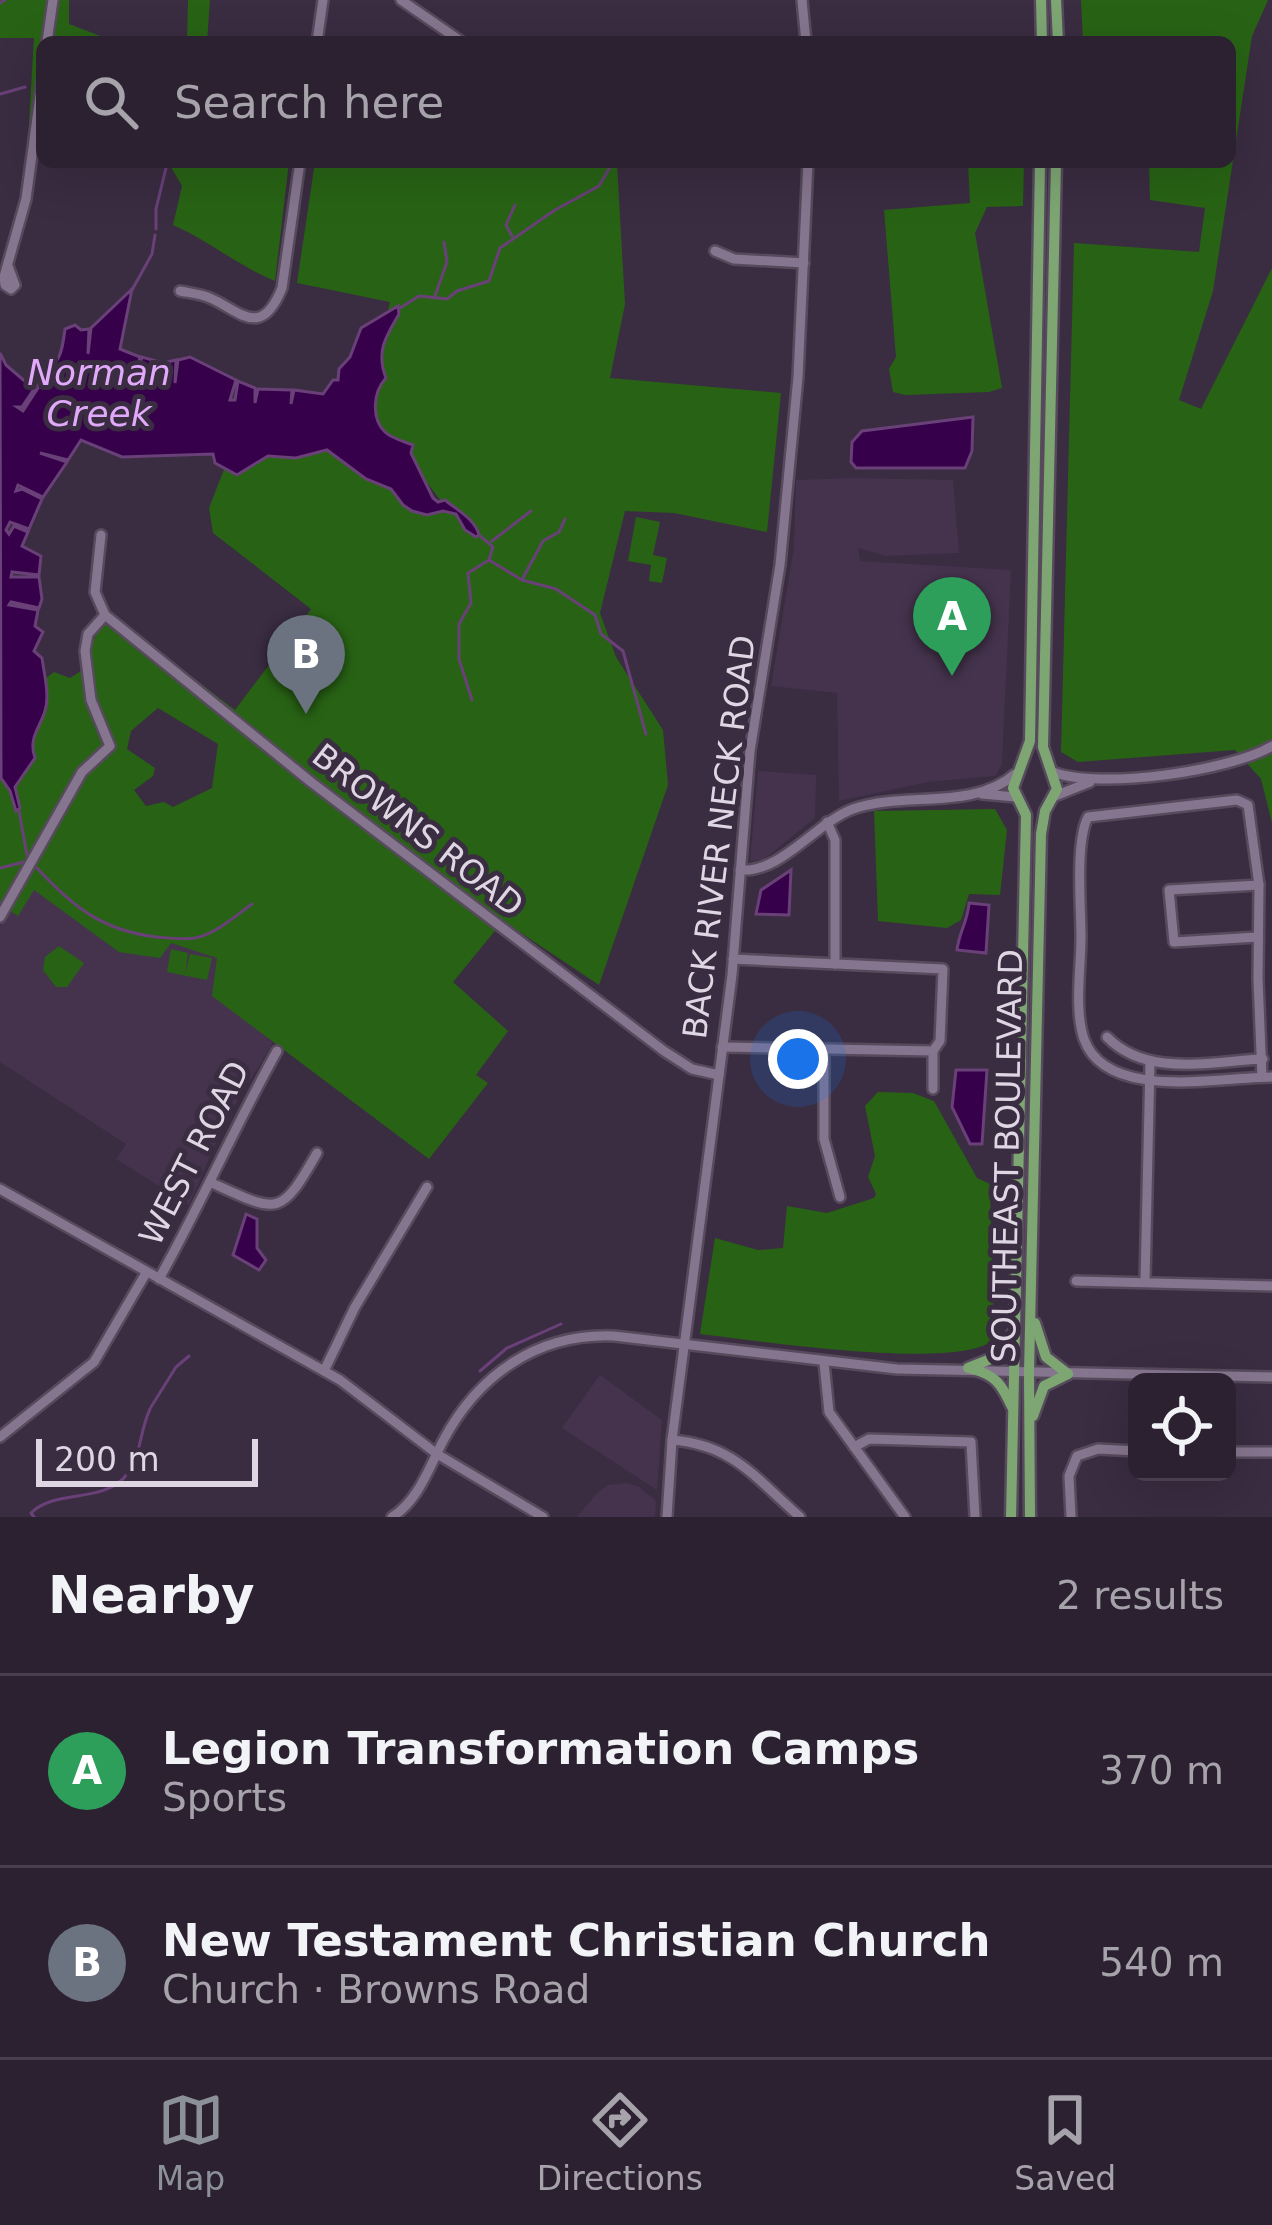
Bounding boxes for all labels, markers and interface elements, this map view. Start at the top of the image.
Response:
search box [36,36,1236,168]
icon: search [78,69,144,135]
text: Search here [174,76,444,129]
water label: Norman Creek [27,352,171,434]
pin: A [913,577,991,676]
pin: B [267,615,345,714]
street label: BACK RIVER NECK ROAD [675,633,763,1041]
street label: BROWNS ROAD [305,736,531,924]
street label: SOUTHEAST BOULEVARD [984,949,1030,1363]
your location [768,1029,828,1089]
street label: WEST ROAD [131,1054,257,1252]
map controls [1128,1373,1236,1481]
button: locate [1128,1373,1236,1481]
scale bar [36,1433,258,1486]
text: 200 m [54,1440,160,1479]
text: Nearby [48,1566,255,1625]
text: 2 results [1056,1573,1224,1618]
text: Legion Transformation Camps [162,1722,919,1775]
text: A [72,1748,102,1793]
text: 370 m [1099,1748,1224,1793]
text: Sports [162,1775,287,1820]
text: New Testament Christian Church [162,1914,990,1967]
text: B [72,1940,102,1985]
text: 540 m [1099,1940,1224,1985]
text: Church · Browns Road [162,1967,590,2012]
tab: Map [156,2087,225,2198]
tab: Directions [537,2087,703,2198]
tab: Saved [1014,2087,1116,2198]

